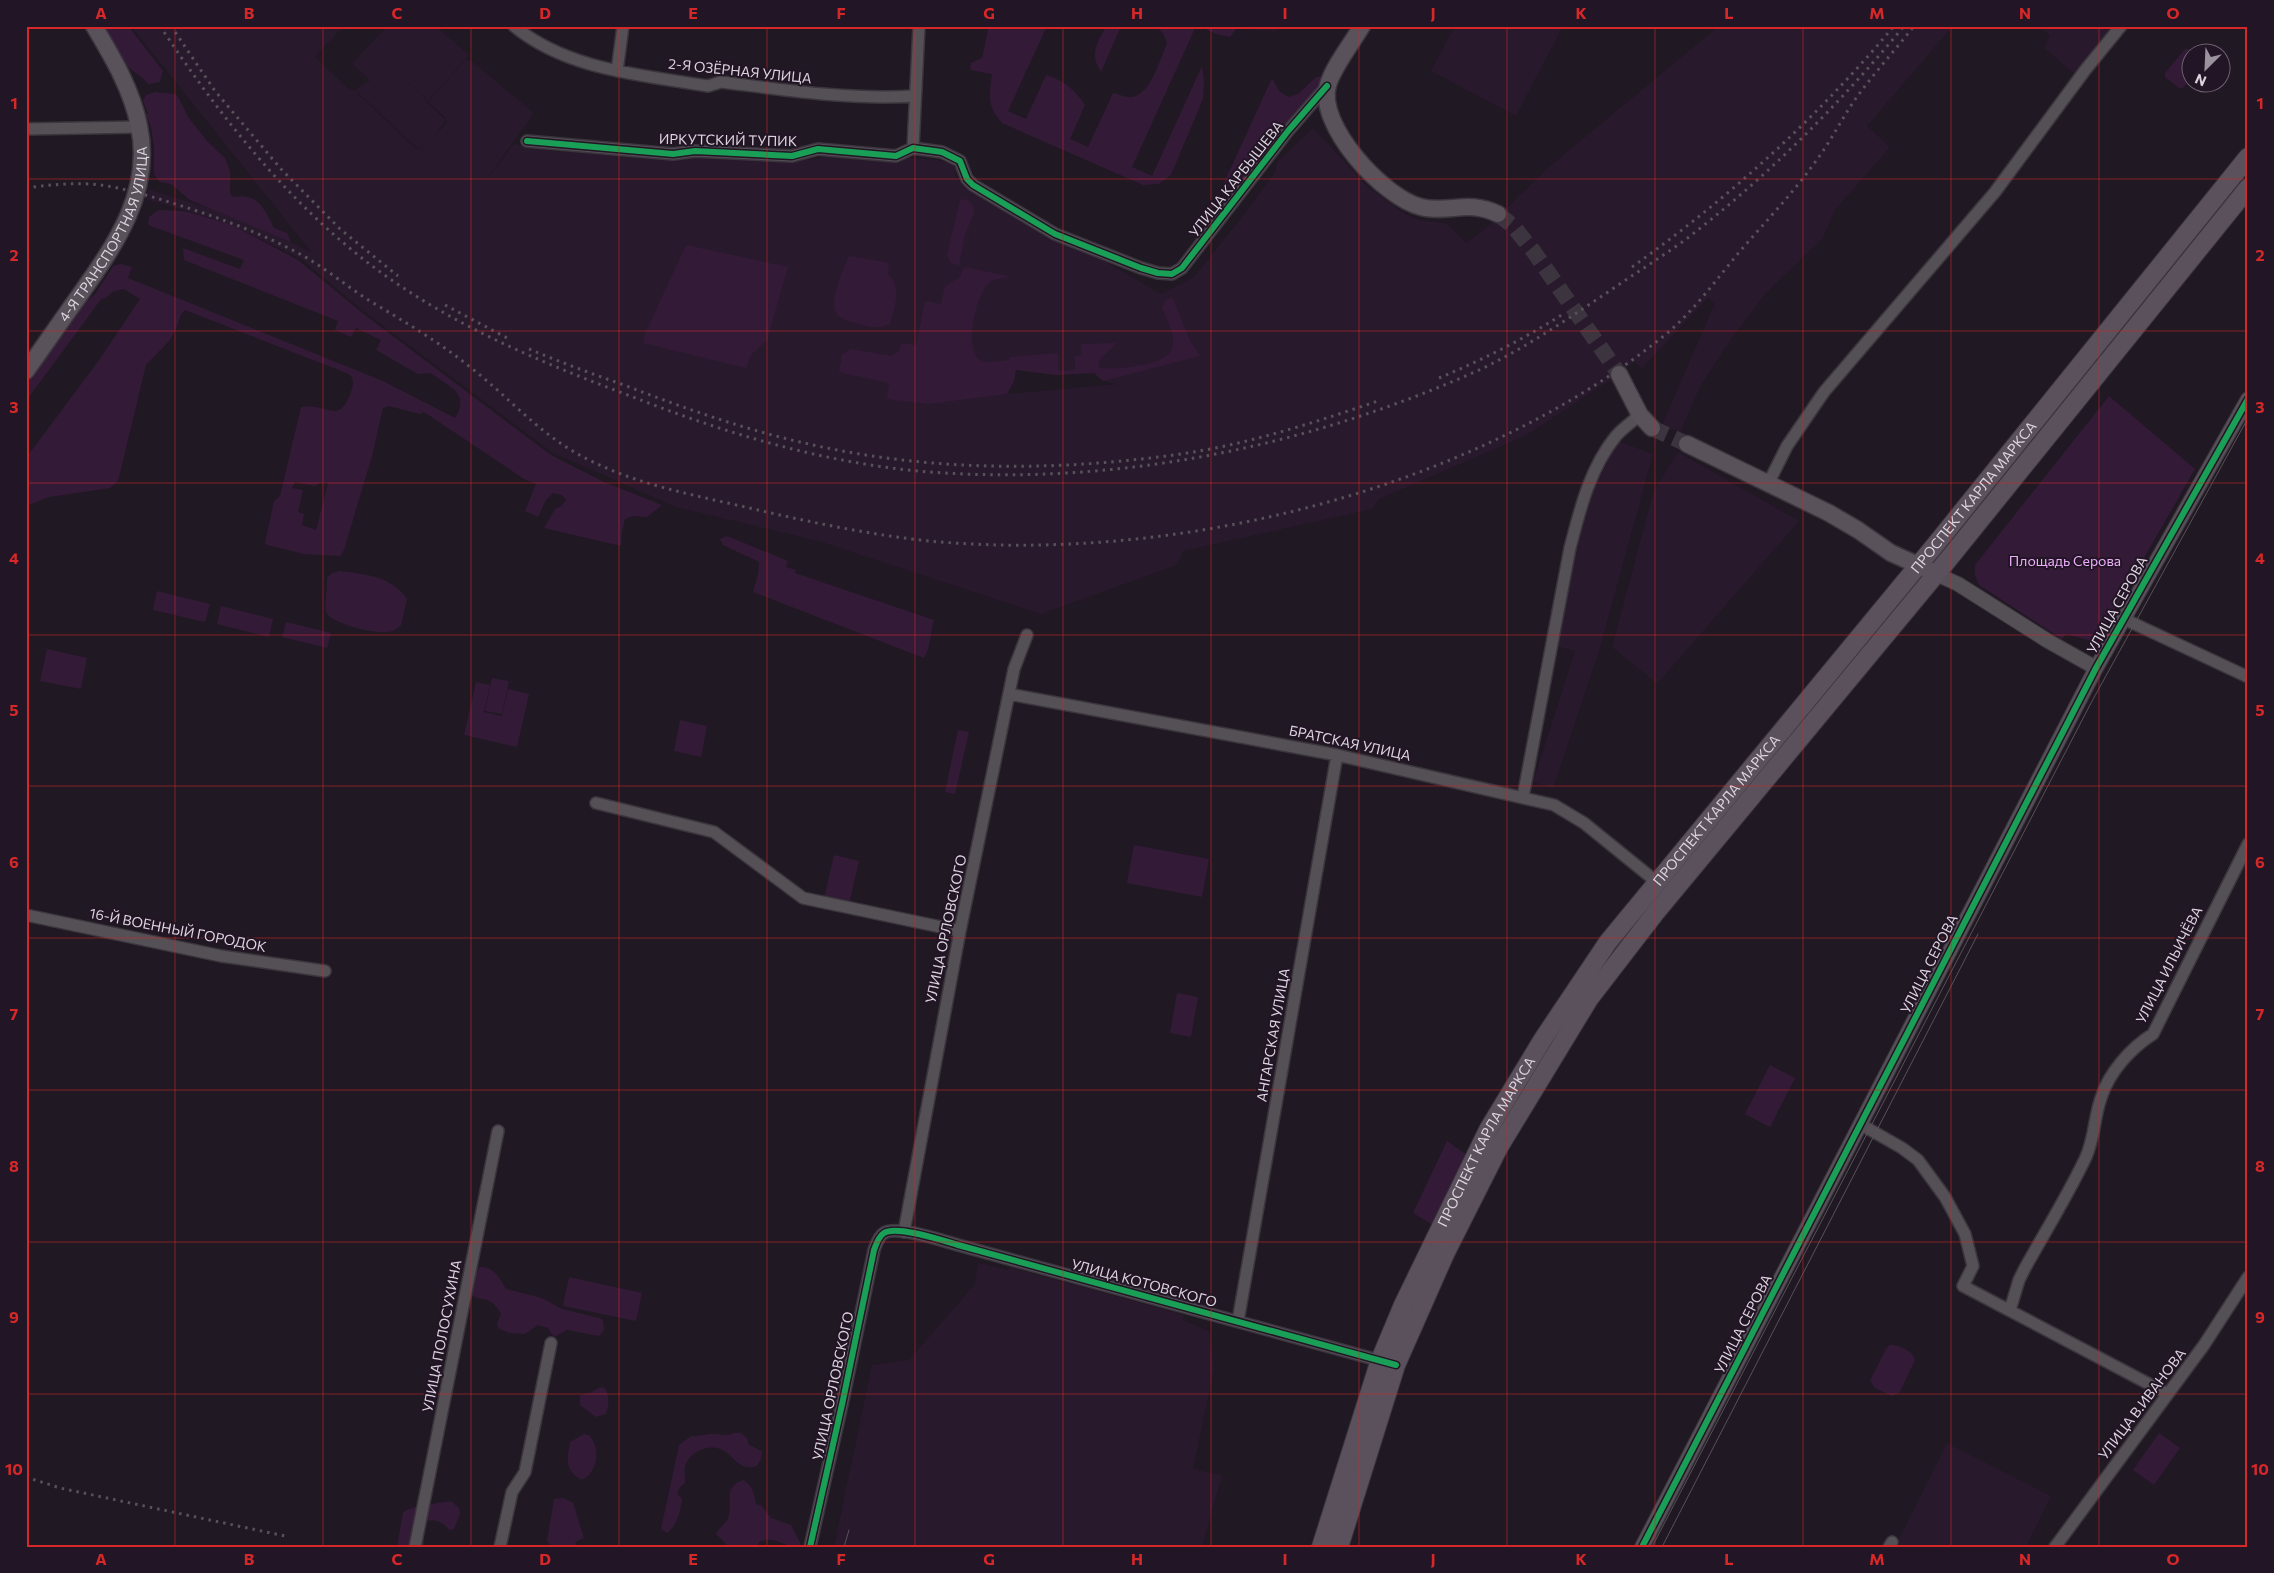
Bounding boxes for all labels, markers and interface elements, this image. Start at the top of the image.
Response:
text: A [95,3,107,22]
text: B [244,3,255,22]
text: C [392,3,403,22]
text: D [539,3,551,22]
text: E [688,3,698,22]
text: F [836,3,846,22]
text: G [983,3,995,22]
text: H [1131,3,1143,22]
text: I [1282,3,1288,22]
text: J [1430,3,1436,22]
text: K [1575,3,1587,22]
text: L [1724,3,1734,22]
text: M [1869,3,1885,22]
text: N [2019,3,2031,22]
text: O [2166,3,2180,22]
north arrow [2182,42,2232,92]
street label: 2-Я ОЗЁРНАЯ УЛИЦА [668,55,813,87]
text: N [2192,70,2209,90]
text: 1 [10,93,18,112]
text: 1 [2256,93,2264,112]
street label: УЛИЦА КАРБЫШЕВА [1185,117,1287,240]
street label: ИРКУТСКИЙ ТУПИК [659,130,797,149]
street label: 4-Я ТРАНСПОРТНАЯ УЛИЦА [55,146,150,324]
text: 2 [9,245,19,264]
text: 2 [2255,245,2265,264]
text: 3 [9,397,19,416]
text: 3 [2255,397,2265,416]
street label: ПРОСПЕКТ КАРЛА МАРКСА [1907,417,2040,576]
text: 4 [9,548,19,567]
text: 4 [2255,548,2265,567]
park label: Площадь Серова [2009,552,2121,569]
street label: УЛИЦА СЕРОВА [2083,553,2151,657]
text: 5 [9,700,19,719]
text: 5 [2255,700,2265,719]
street label: БРАТСКАЯ УЛИЦА [1288,721,1413,764]
street label: ПРОСПЕКТ КАРЛА МАРКСА [1649,731,1783,889]
text: 6 [9,852,19,871]
text: 6 [2255,852,2265,871]
street label: УЛИЦА ОРЛОВСКОГО [921,853,970,1005]
street label: УЛИЦА ИЛЬИЧЁВА [2132,903,2206,1026]
street label: 16-Й ВОЕННЫЙ ГОРОДОК [88,904,268,955]
street label: УЛИЦА СЕРОВА [1896,911,1961,1016]
street label: АНГАРСКАЯ УЛИЦА [1252,966,1293,1103]
text: 7 [10,1004,19,1023]
text: 7 [2256,1004,2265,1023]
street label: ПРОСПЕКТ КАРЛА МАРКСА [1433,1053,1538,1229]
text: 8 [9,1156,19,1175]
text: 8 [2255,1156,2265,1175]
street label: УЛИЦА КОТОВСКОГО [1069,1255,1219,1310]
street label: УЛИЦА ПОЛОСУХИНА [418,1258,465,1414]
street label: УЛИЦА СЕРОВА [1710,1271,1775,1376]
text: 9 [9,1307,19,1326]
text: 9 [2255,1307,2265,1326]
street label: УЛИЦА ОРЛОВСКОГО [808,1310,857,1462]
street label: УЛИЦА В.ИВАНОВА [2094,1345,2189,1463]
text: 10 [5,1459,23,1478]
text: 10 [2251,1459,2269,1478]
text: A [95,1549,107,1568]
text: B [244,1549,255,1568]
text: C [392,1549,403,1568]
text: D [539,1549,551,1568]
text: E [688,1549,698,1568]
text: F [836,1549,846,1568]
text: G [983,1549,995,1568]
text: H [1131,1549,1143,1568]
text: I [1282,1549,1288,1568]
text: J [1430,1549,1436,1568]
text: K [1575,1549,1587,1568]
text: L [1724,1549,1734,1568]
text: M [1869,1549,1885,1568]
text: N [2019,1549,2031,1568]
text: O [2166,1549,2180,1568]

